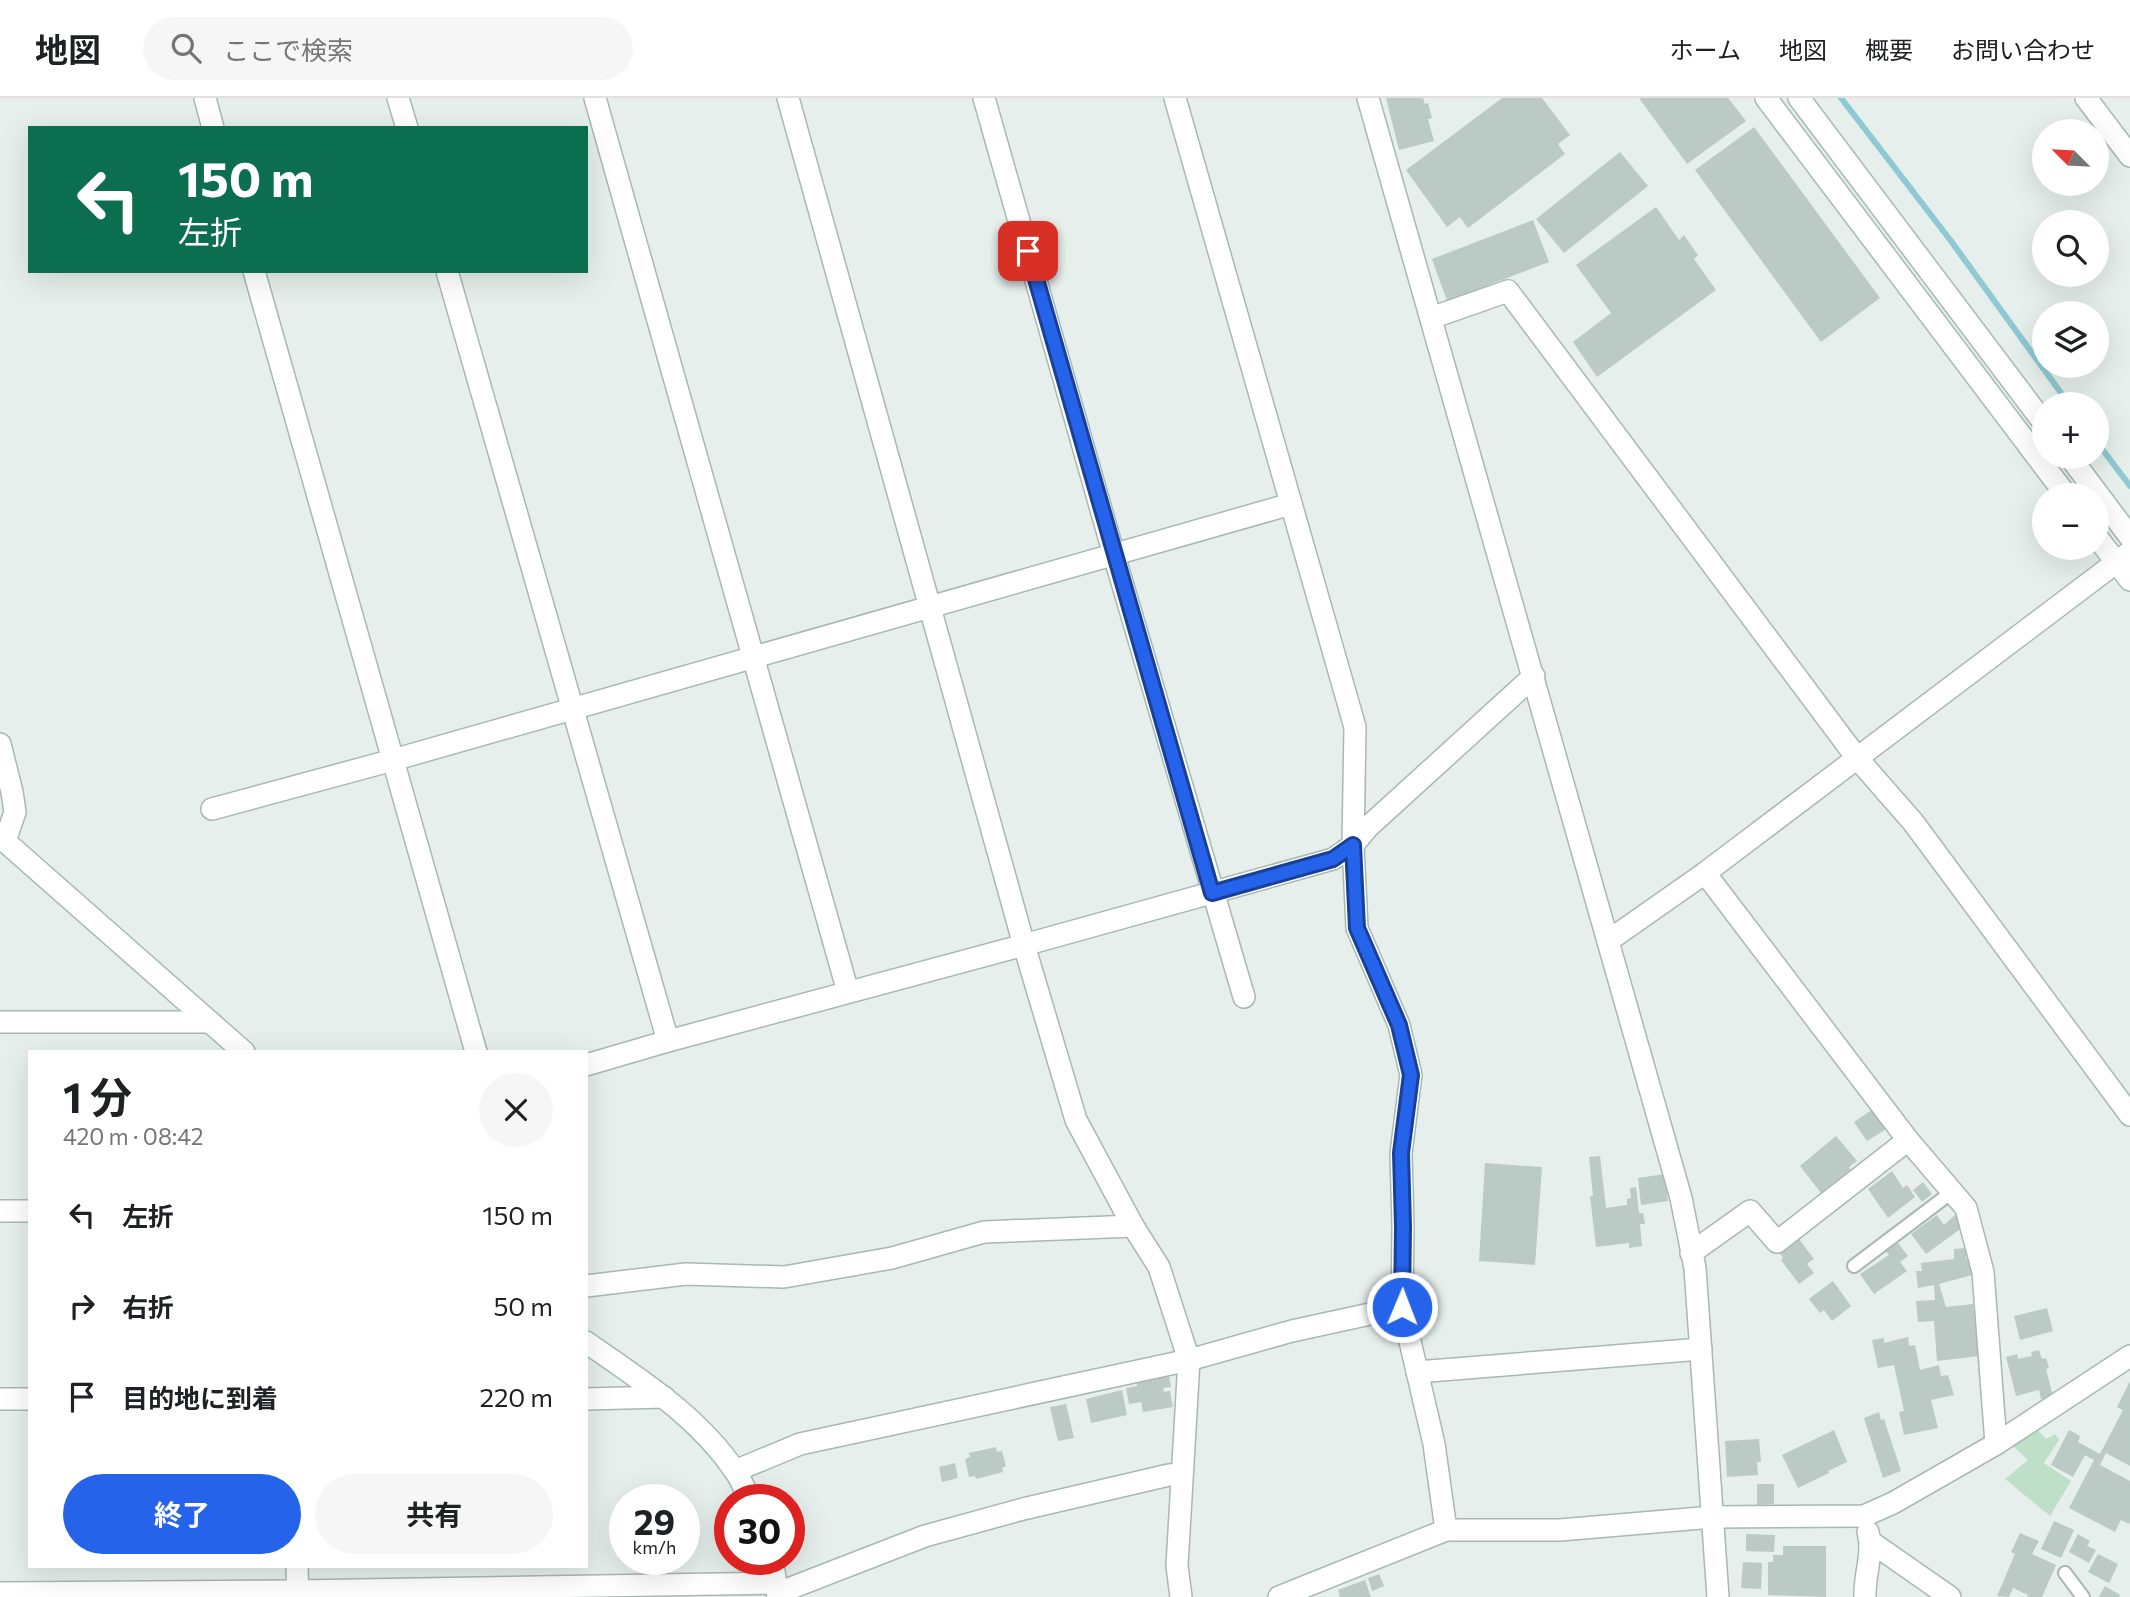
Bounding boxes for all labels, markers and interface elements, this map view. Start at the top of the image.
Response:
search box [143,17,633,80]
text: 地図 [35,28,101,69]
icon: search [167,29,205,67]
text: ここで検索 [223,34,353,65]
text: ホーム [1670,35,1741,64]
text: 地図 [1779,35,1827,64]
text: 概要 [1865,35,1913,64]
text: お問い合わせ [1951,35,2095,64]
north arrow [2032,119,2109,196]
map controls [2032,119,2109,560]
text: 150 m [178,147,313,207]
icon: left [63,154,154,245]
button: search [2032,210,2109,287]
text: 左折 [178,211,242,251]
pin [998,221,1058,281]
icon: arrive [1009,232,1047,270]
button: layers [2032,301,2109,378]
button: + [2032,392,2109,469]
button: − [2032,483,2109,560]
text: 1 分 [63,1070,132,1122]
button: close [479,1073,553,1147]
text: 420 m · 08:42 [63,1122,204,1150]
icon: left [63,1196,101,1234]
text: 150 m [482,1199,553,1230]
text: 左折 [122,1200,174,1231]
position arrow [1365,1270,1439,1344]
icon: right [63,1287,101,1325]
text: 50 m [493,1290,553,1321]
text: 右折 [122,1291,174,1322]
icon: arrive [63,1378,101,1416]
text: 220 m [480,1381,553,1412]
text: 目的地に到着 [122,1382,278,1413]
button: 終了 [63,1474,301,1554]
button: 共有 [315,1474,553,1554]
speed limit sign: 30 [714,1484,805,1575]
text: 29 [634,1499,675,1542]
text: km/h [633,1536,676,1558]

